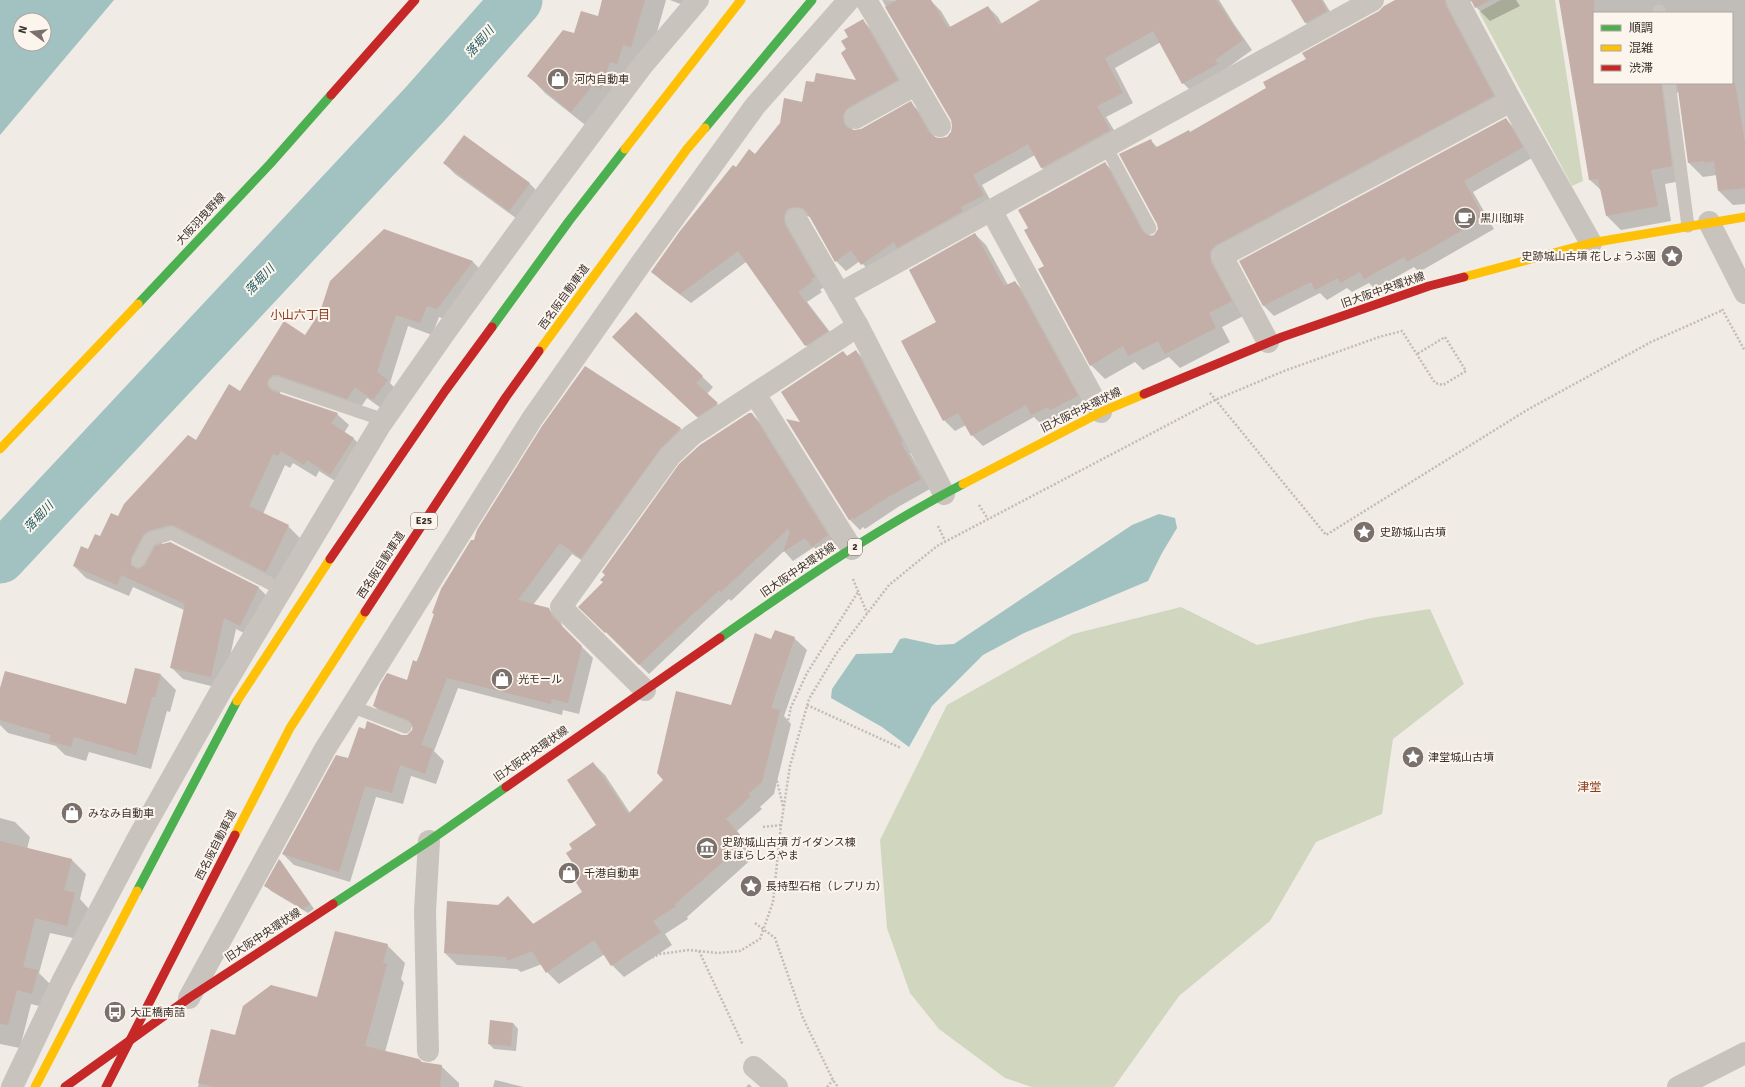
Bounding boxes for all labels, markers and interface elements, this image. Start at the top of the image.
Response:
north arrow [12,12,52,52]
legend [1593,12,1733,84]
text: 順調 [1629,21,1653,36]
water label: 落堀川 [463,22,499,61]
text: N [16,24,30,35]
text: 混雑 [1629,41,1653,56]
text: 渋滞 [1629,61,1653,76]
shop icon: 河内自動車 [545,66,571,92]
place label: 河内自動車 [574,73,629,86]
street label: 大阪羽曳野線 [174,190,228,248]
cafe icon: 黒川珈琲 [1452,205,1478,231]
place label: 黒川珈琲 [1480,212,1524,225]
place icon: 史跡城山古墳 花しょうぶ園 [1659,243,1685,269]
place label: 史跡城山古墳 花しょうぶ園 [1522,250,1656,263]
water label: 落堀川 [242,260,279,298]
street label: 西名阪自動車道 [536,262,592,332]
street label: 旧大阪中央環状線 [1339,270,1427,310]
district label: 小山六丁目 [270,308,330,323]
street label: 旧大阪中央環状線 [1039,385,1123,435]
water label: 落堀川 [21,497,58,535]
road number: E25 [411,513,437,529]
place icon: 史跡城山古墳 [1351,519,1377,545]
place label: 史跡城山古墳 [1380,526,1446,539]
street label: 西名阪自動車道 [355,529,407,601]
road number: 2 [848,539,862,555]
street label: 旧大阪中央環状線 [758,540,838,600]
shop icon: 光モール [489,666,515,692]
place label: 光モール [518,673,562,686]
street label: 旧大阪中央環状線 [491,723,571,785]
place icon: 津堂城山古墳 [1400,744,1426,770]
place label: 津堂城山古墳 [1428,751,1494,764]
district label: 津堂 [1577,780,1601,795]
shop icon: みなみ自動車 [59,800,85,826]
place label: みなみ自動車 [88,807,154,820]
street label: 西名阪自動車道 [193,808,239,882]
museum icon: 史跡城山古墳 ガイダンス棟 まほらしろやま [694,835,720,861]
place label: 史跡城山古墳 ガイダンス棟 まほらしろやま [722,836,856,862]
shop icon: 千港自動車 [556,860,582,886]
place label: 千港自動車 [584,867,639,880]
place icon: 長持型石棺（レプリカ） [738,873,764,899]
place label: 長持型石棺（レプリカ） [766,880,887,893]
street label: 旧大阪中央環状線 [223,906,303,964]
bus stop icon: 大正橋南詰 [102,999,128,1025]
place label: 大正橋南詰 [130,1006,185,1019]

